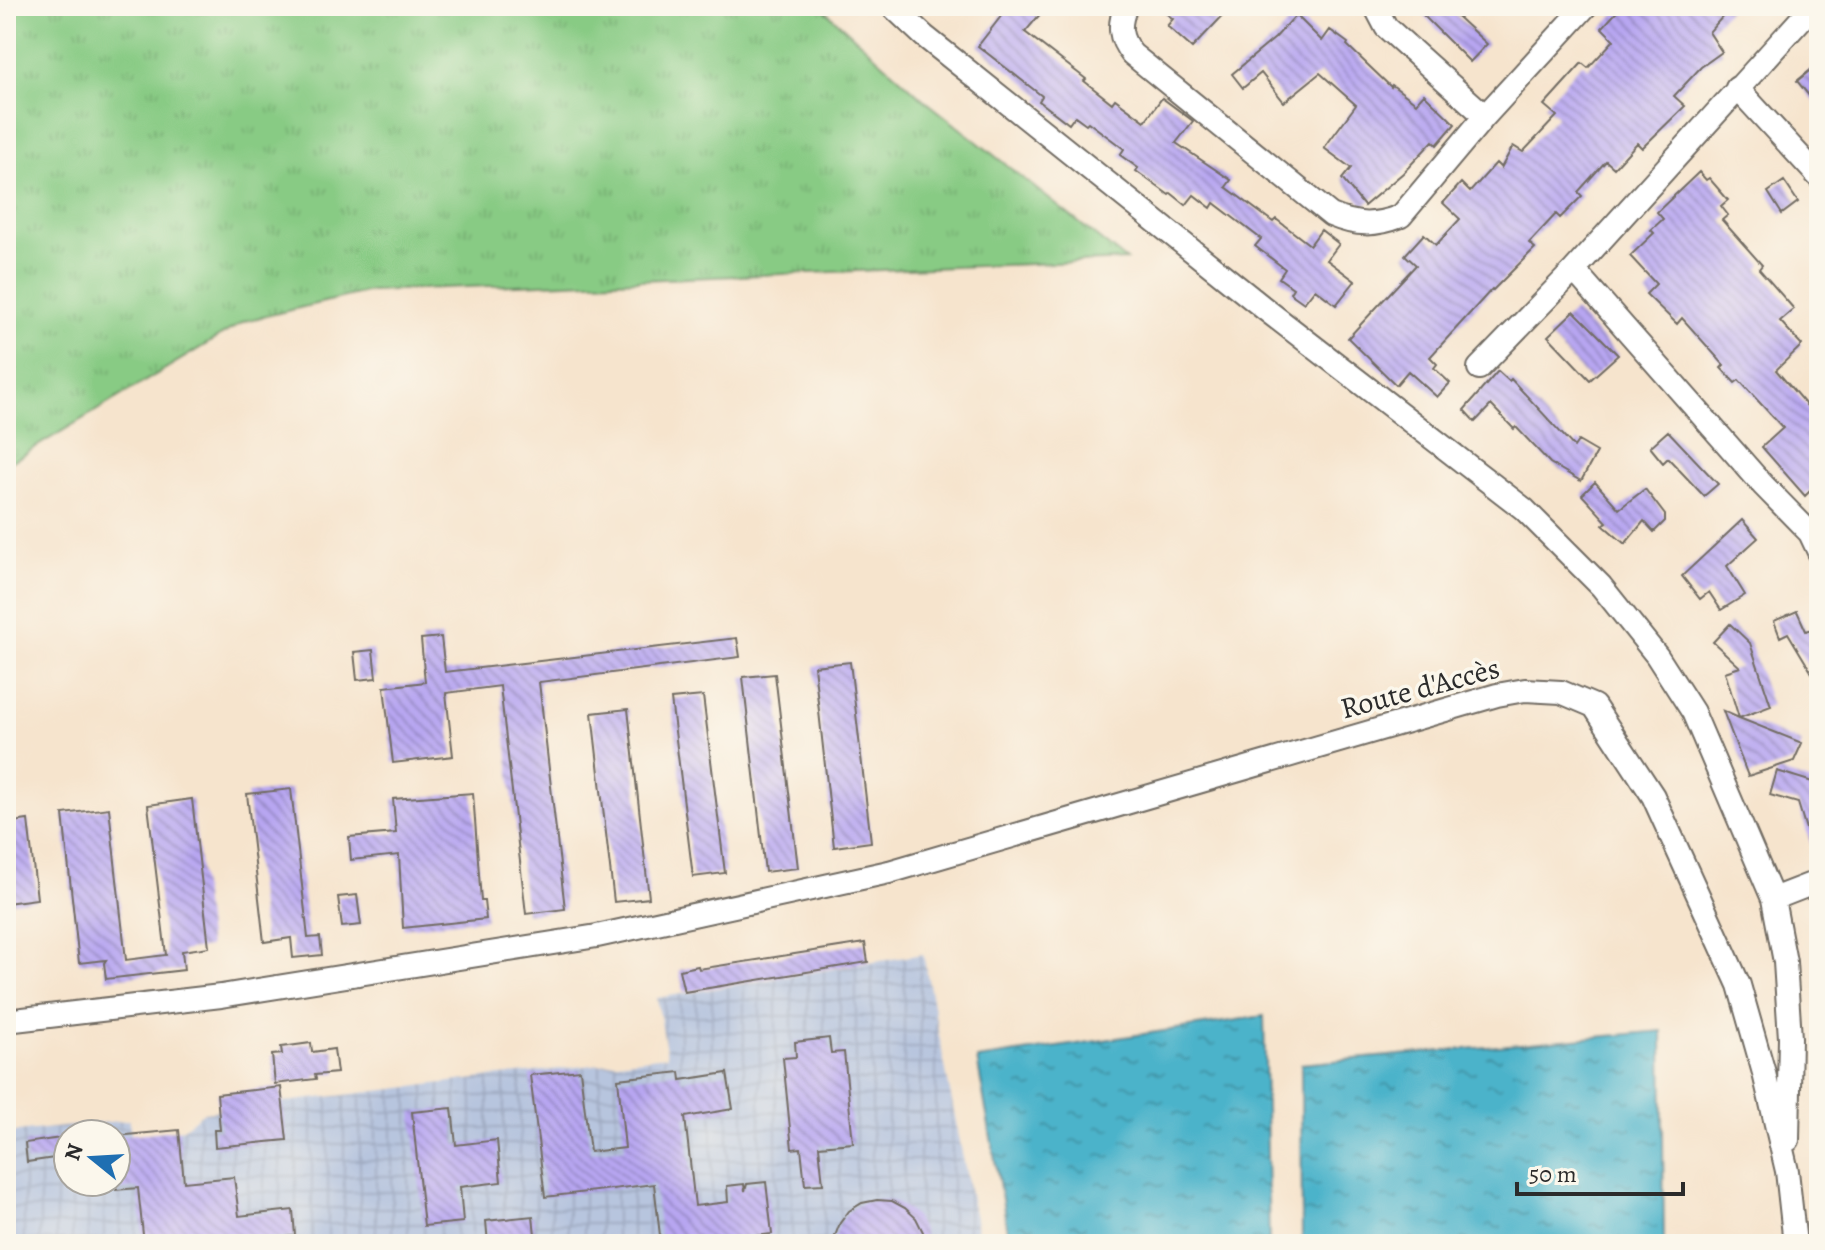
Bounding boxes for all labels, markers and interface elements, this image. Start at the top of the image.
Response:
street label: Route d'Accès [1336,648,1504,728]
north arrow [52,1118,132,1198]
text: N [57,1140,91,1164]
scale bar [1517,1146,1683,1196]
text: 50 m [1529,1158,1577,1190]

